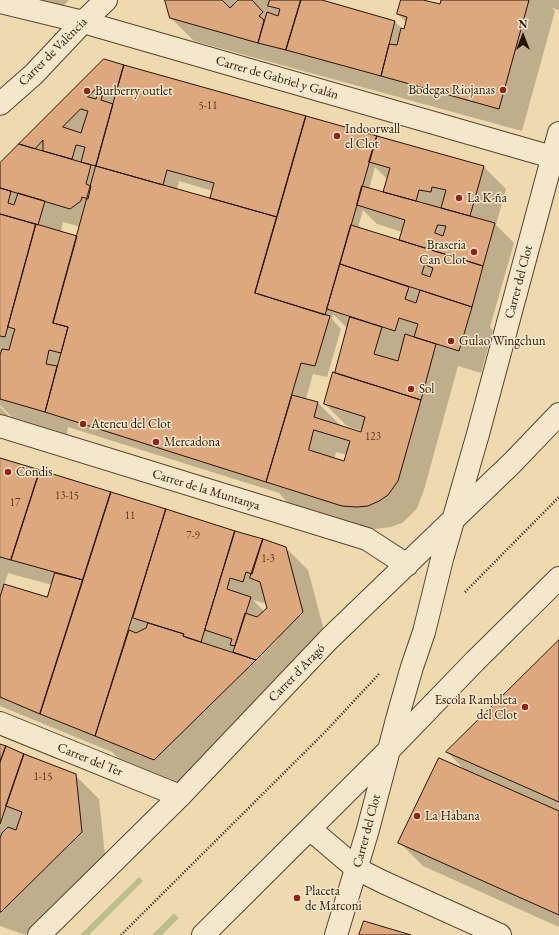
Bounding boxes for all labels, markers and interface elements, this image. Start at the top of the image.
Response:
street label: Carrer de València [15,14,91,90]
north arrow [503,16,543,56]
text: N [519,17,527,31]
street label: Carrer de Gabriel y Galán [214,53,340,103]
place label: Bodegas Riojanas [408,82,495,98]
place label: Burberry outlet [95,83,172,99]
marker: Bodegas Riojanas [498,85,508,95]
marker: Burberry outlet [82,86,92,96]
house number: 5-11 [199,99,217,113]
place label: Indoorwall el Clot [345,121,400,152]
marker: Indoorwall el Clot [332,131,342,141]
place label: La K-ña [467,190,507,206]
marker: La K-ña [454,193,464,203]
place label: Braseria Can Clot [419,237,466,268]
street label: Carrer del Clot [502,244,536,320]
marker: Braseria Can Clot [469,247,479,257]
place label: Gulao Wingchun [459,333,546,349]
marker: Gulao Wingchun [446,336,456,346]
place label: Sol [419,381,434,397]
marker: Sol [406,384,416,394]
place label: Ateneu del Clot [91,416,171,432]
marker: Ateneu del Clot [78,419,88,429]
house number: 123 [365,430,381,444]
place label: Mercadona [164,434,220,450]
marker: Mercadona [151,437,161,447]
place label: Condis [16,464,52,480]
street label: Carrer de la Muntanya [150,466,262,514]
marker: Condis [3,467,13,477]
house number: 13-15 [55,489,79,503]
house number: 17 [10,496,20,510]
house number: 11 [125,509,135,523]
house number: 7-9 [186,529,200,543]
house number: 1-3 [261,552,275,566]
street label: Carrer d'Aragó [265,641,329,705]
place label: Escola Rambleta del Clot [435,692,517,723]
marker: Escola Rambleta del Clot [520,702,530,712]
street label: Carrer del Ter [55,740,125,780]
house number: 1-15 [34,770,52,784]
street label: Carrer del Clot [350,793,384,869]
place label: La Habana [425,808,480,824]
marker: La Habana [412,811,422,821]
place label: Placeta de Marconi [305,883,362,914]
marker: Placeta de Marconi [292,893,302,903]

